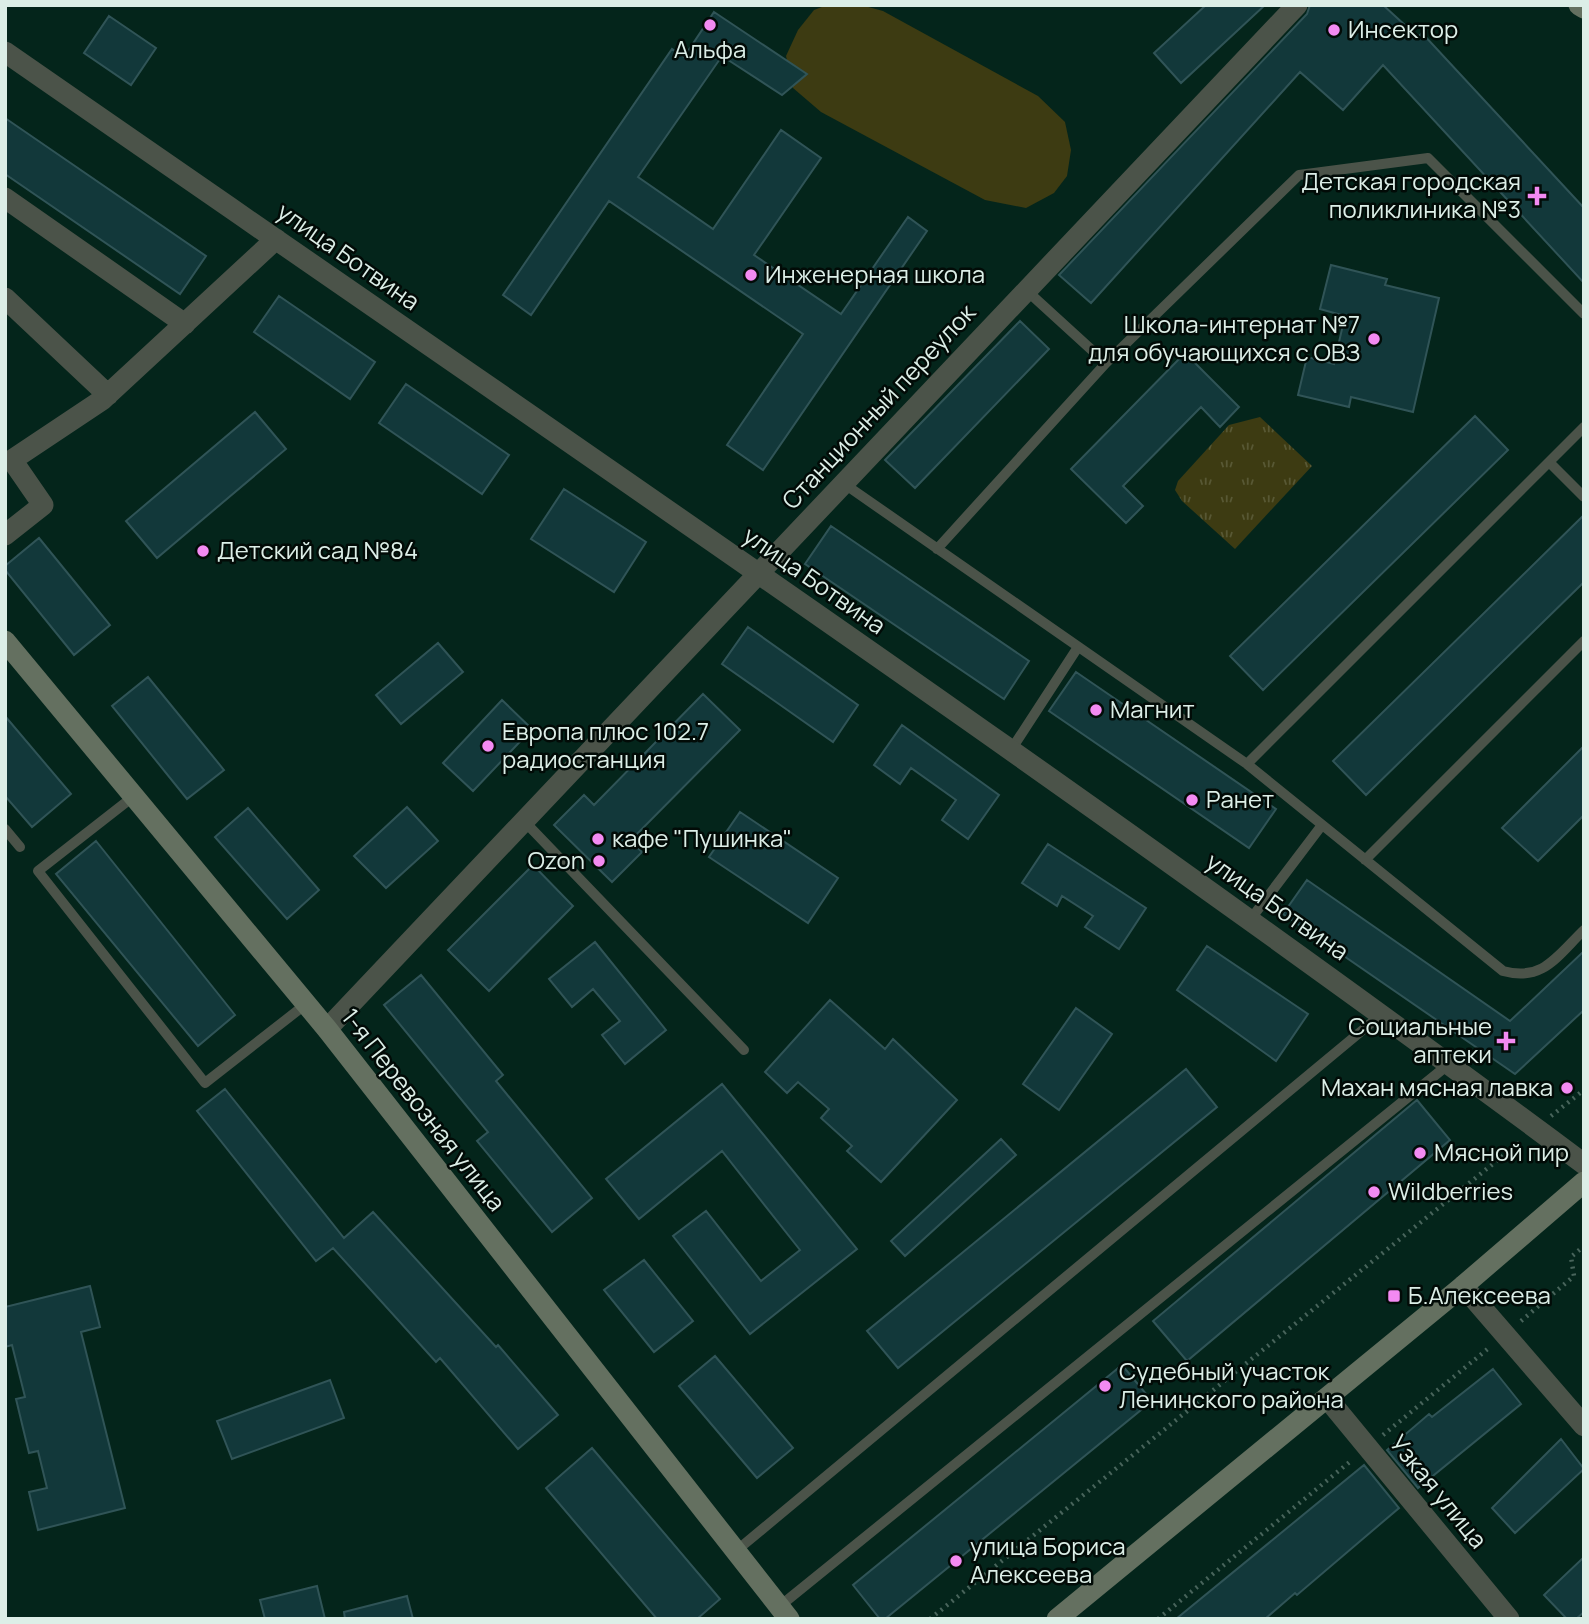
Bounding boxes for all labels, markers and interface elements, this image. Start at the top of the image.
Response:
place label: Инсектор [1348,12,1458,45]
marker: Альфа [702,17,718,33]
marker: Инсектор [1326,22,1342,38]
place label: Альфа [674,32,746,65]
place label: Детская городская поликлиника №3 [1301,164,1521,225]
marker: Детская городская поликлиника №3 [1527,186,1547,206]
street label: улица Ботвина [271,194,427,317]
place label: Инженерная школа [765,257,985,290]
marker: Инженерная школа [743,267,759,283]
street label: Станционный переулок [774,295,983,516]
place label: Школа-интернат №7 для обучающихся с ОВЗ [1088,307,1360,368]
marker: Школа-интернат №7 для обучающихся с ОВЗ [1366,331,1382,347]
street label: улица Ботвина [737,518,893,641]
place label: Детский сад №84 [217,533,418,566]
marker: Детский сад №84 [195,543,211,559]
place label: Магнит [1110,692,1195,725]
marker: Магнит [1088,702,1104,718]
place label: Европа плюс 102.7 радиостанция [502,714,709,775]
marker: Европа плюс 102.7 радиостанция [480,738,496,754]
place label: Ранет [1206,782,1274,815]
marker: Ранет [1184,792,1200,808]
place label: кафе "Пушинка" [612,821,792,854]
marker: кафе "Пушинка" [590,831,606,847]
place label: Ozon [527,843,585,876]
street label: улица Ботвина [1200,844,1356,967]
marker: Ozon [591,853,607,869]
street label: 1-я Перевозная улица [335,1001,514,1217]
place label: Социальные аптеки [1348,1009,1492,1070]
marker: Социальные аптеки [1498,1033,1514,1049]
place label: Махан мясная лавка [1321,1070,1553,1103]
marker: Махан мясная лавка [1559,1080,1575,1096]
place label: Мясной пир [1434,1135,1569,1168]
marker: Мясной пир [1412,1145,1428,1161]
place label: Wildberries [1388,1174,1513,1207]
marker: Wildberries [1366,1184,1382,1200]
place label: Б.Алексеева [1408,1278,1551,1311]
marker: Б.Алексеева [1386,1288,1402,1304]
place label: Судебный участок Ленинского района [1119,1354,1344,1415]
marker: Судебный участок Ленинского района [1097,1378,1113,1394]
street label: Узкая улица [1383,1427,1495,1555]
place label: улица Бориса Алексеева [970,1529,1126,1590]
marker: улица Бориса Алексеева [948,1553,964,1569]

